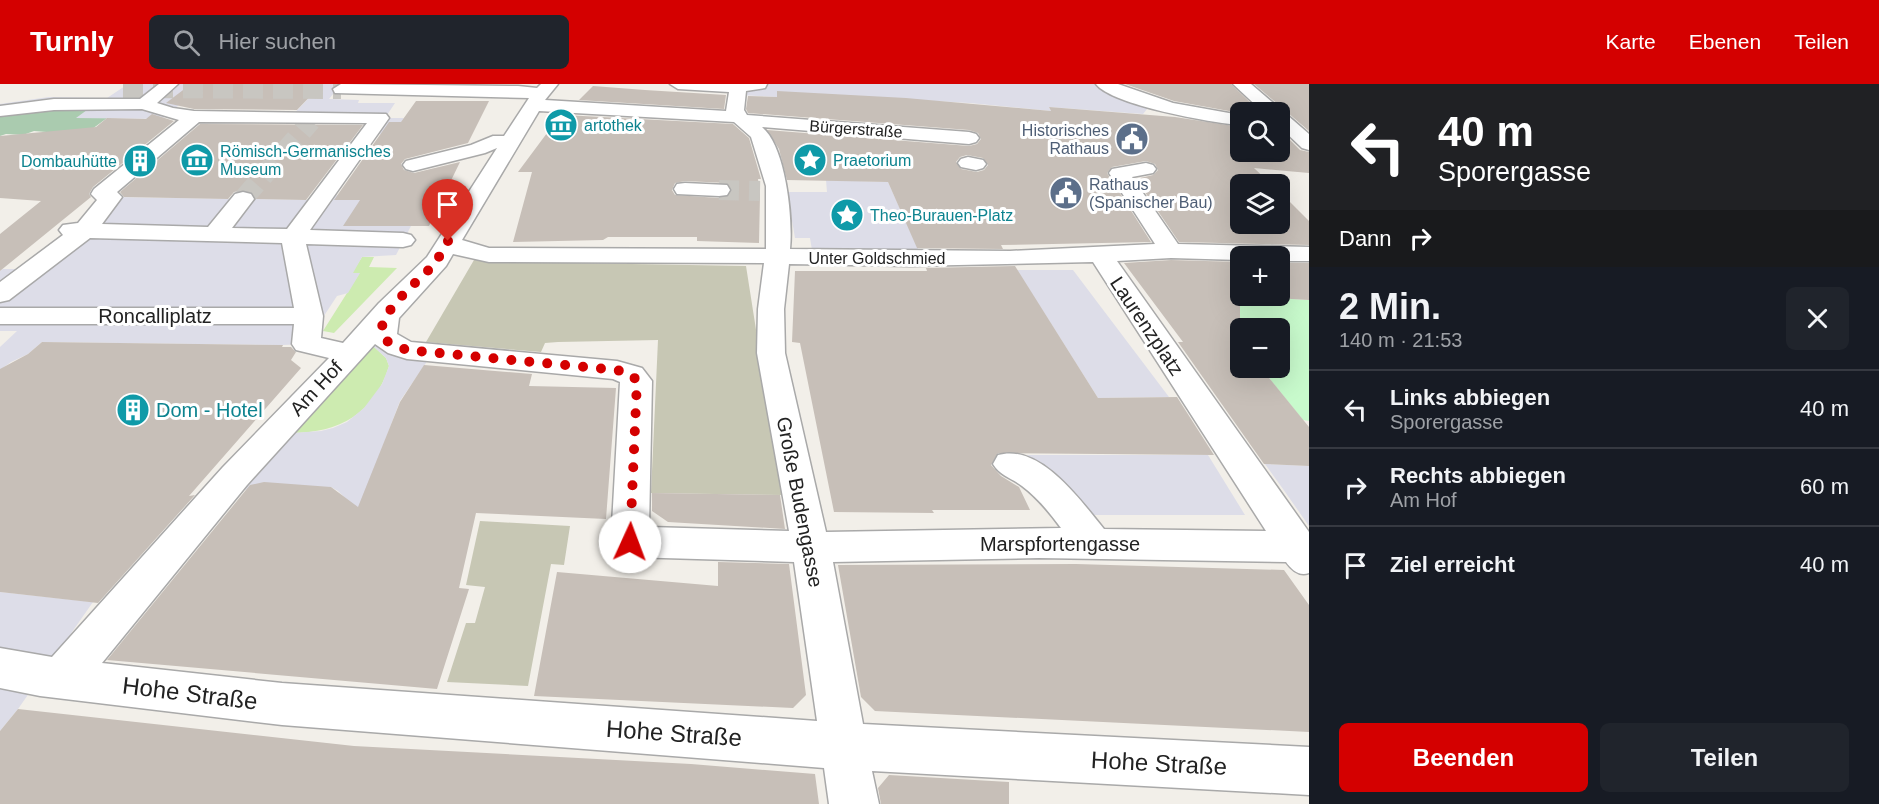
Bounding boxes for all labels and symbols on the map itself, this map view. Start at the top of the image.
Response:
museum icon: artothek [543,107,579,143]
place label: artothek [584,117,643,134]
street label: Bürgerstraße [809,117,903,141]
public building icon: Historisches Rathaus [1114,121,1150,157]
place label: Historisches Rathaus [1022,122,1109,157]
museum icon: Römisch-Germanisches Museum [179,142,215,178]
place icon: Praetorium [792,142,828,178]
building icon: Dombauhütte [122,143,158,179]
place label: Römisch-Germanisches Museum [220,143,391,178]
place label: Praetorium [833,152,911,169]
place label: Dombauhütte [21,153,117,170]
public building icon: Rathaus (Spanischer Bau) [1048,175,1084,211]
place label: Rathaus (Spanischer Bau) [1089,176,1213,211]
pin [422,179,473,241]
place icon: Theo-Burauen-Platz [829,197,865,233]
place label: Theo-Burauen-Platz [870,207,1013,224]
street label: Unter Goldschmied [809,250,945,267]
street label: Laurenzplatz [1106,272,1188,380]
street label: Roncalliplatz [98,305,212,327]
street label: Am Hof [285,356,347,420]
building icon: Dom - Hotel [115,392,151,428]
place label: Dom - Hotel [156,399,263,421]
street label: Große Budengasse [773,415,827,589]
position arrow [598,510,662,574]
street label: Marspfortengasse [980,533,1140,555]
street label: Hohe Straße [121,671,259,715]
street label: Hohe Straße [605,715,743,751]
street label: Hohe Straße [1090,746,1228,780]

